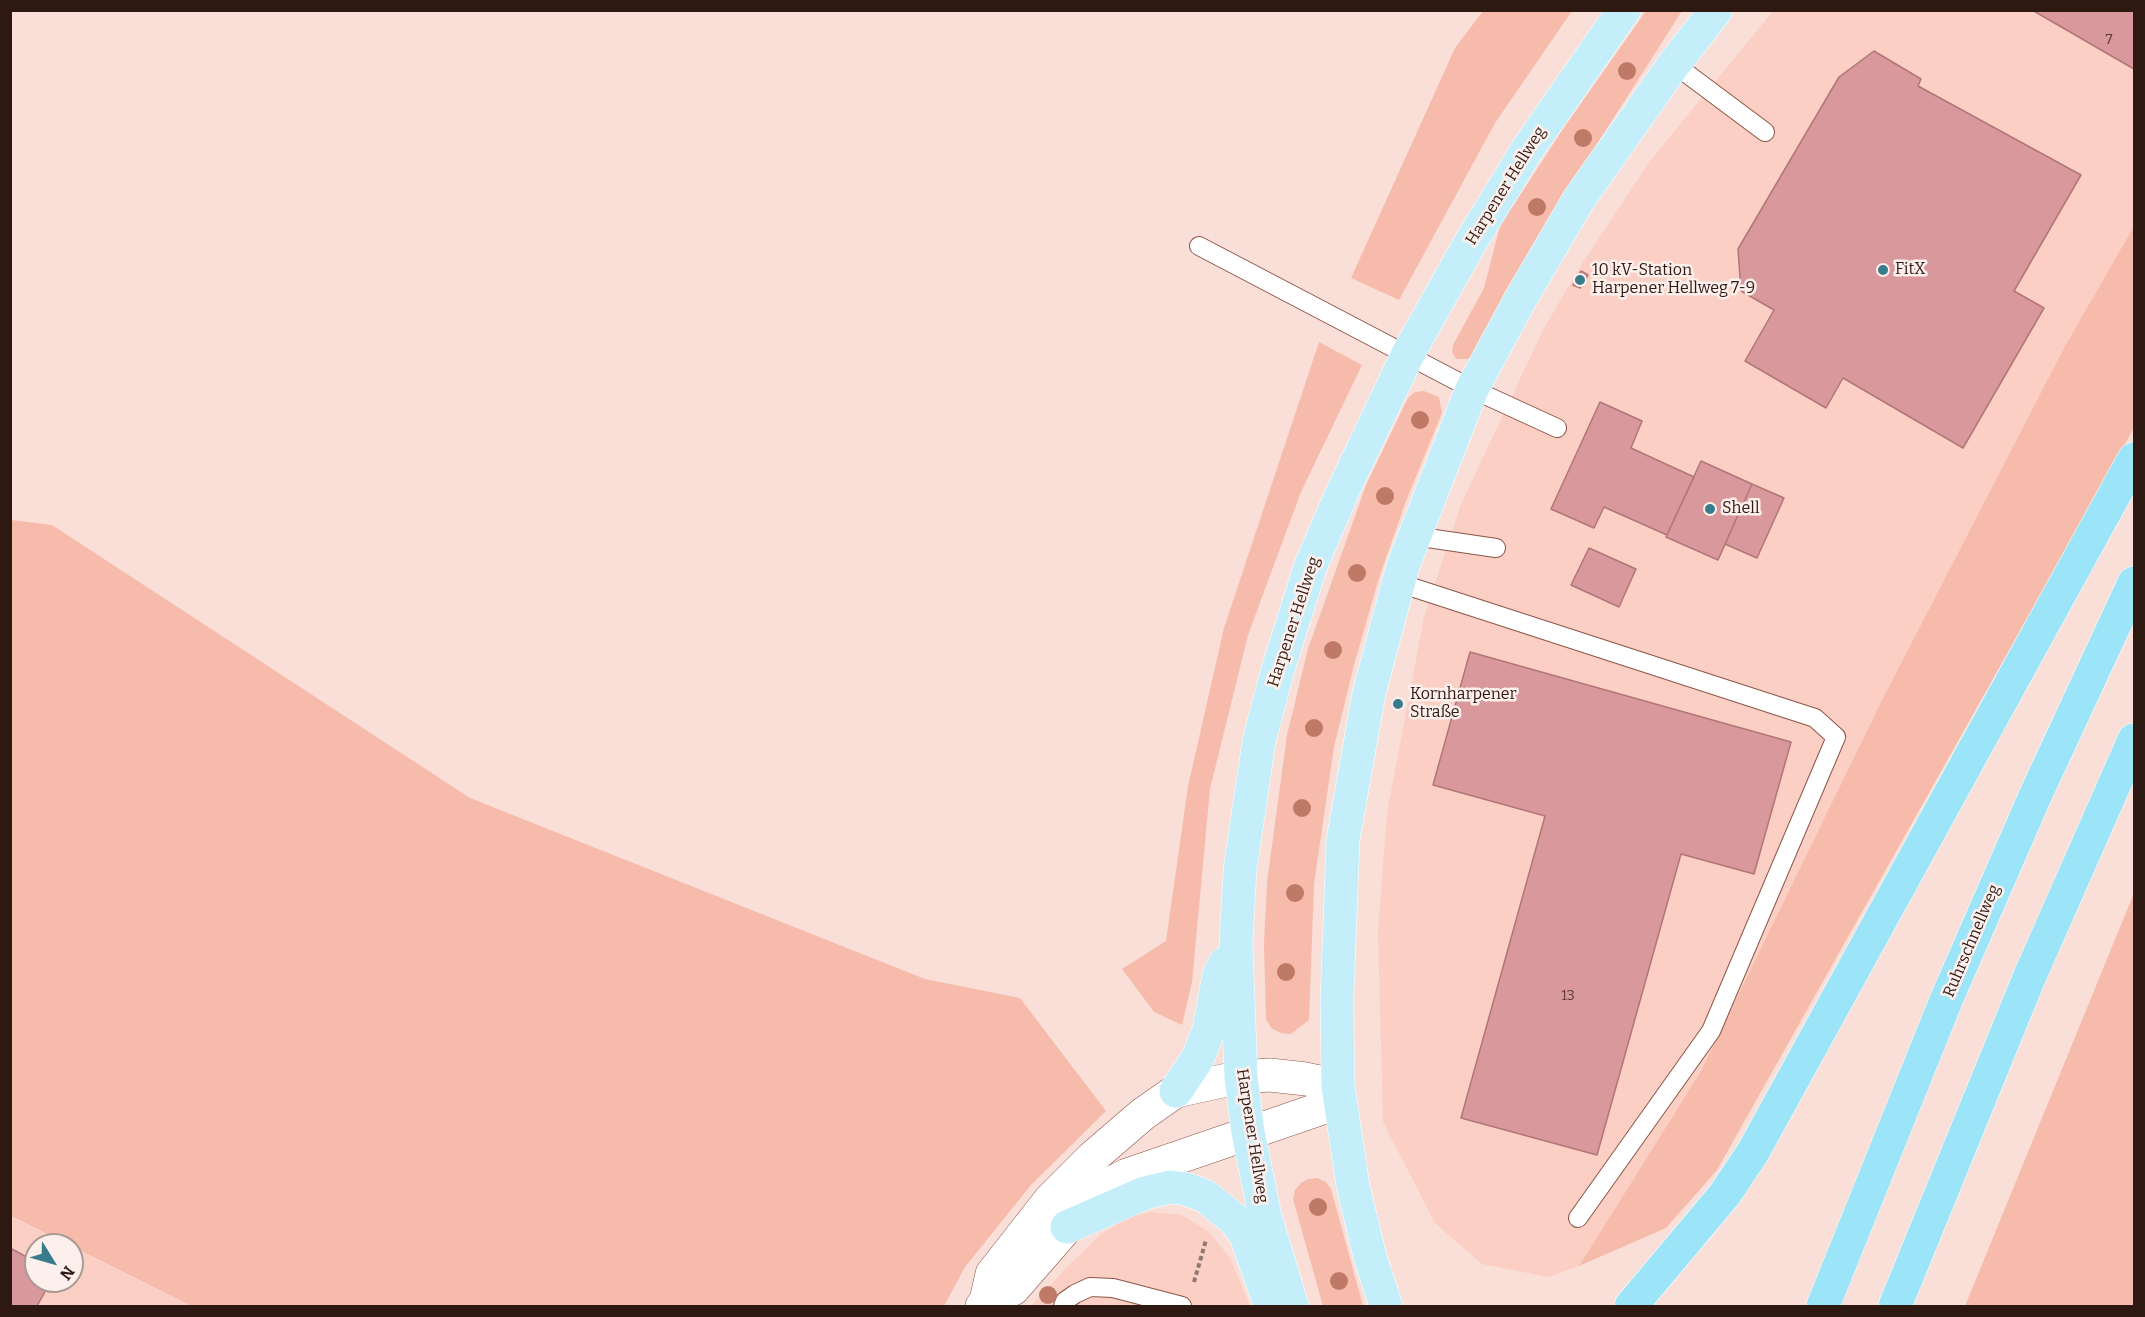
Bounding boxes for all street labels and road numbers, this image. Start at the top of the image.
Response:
street label: Harpener Hellweg [1462,123,1550,249]
street label: Harpener Hellweg [1264,554,1324,690]
street label: Ruhrschnellweg [1940,882,2004,1000]
street label: Harpener Hellweg [1232,1067,1272,1205]

